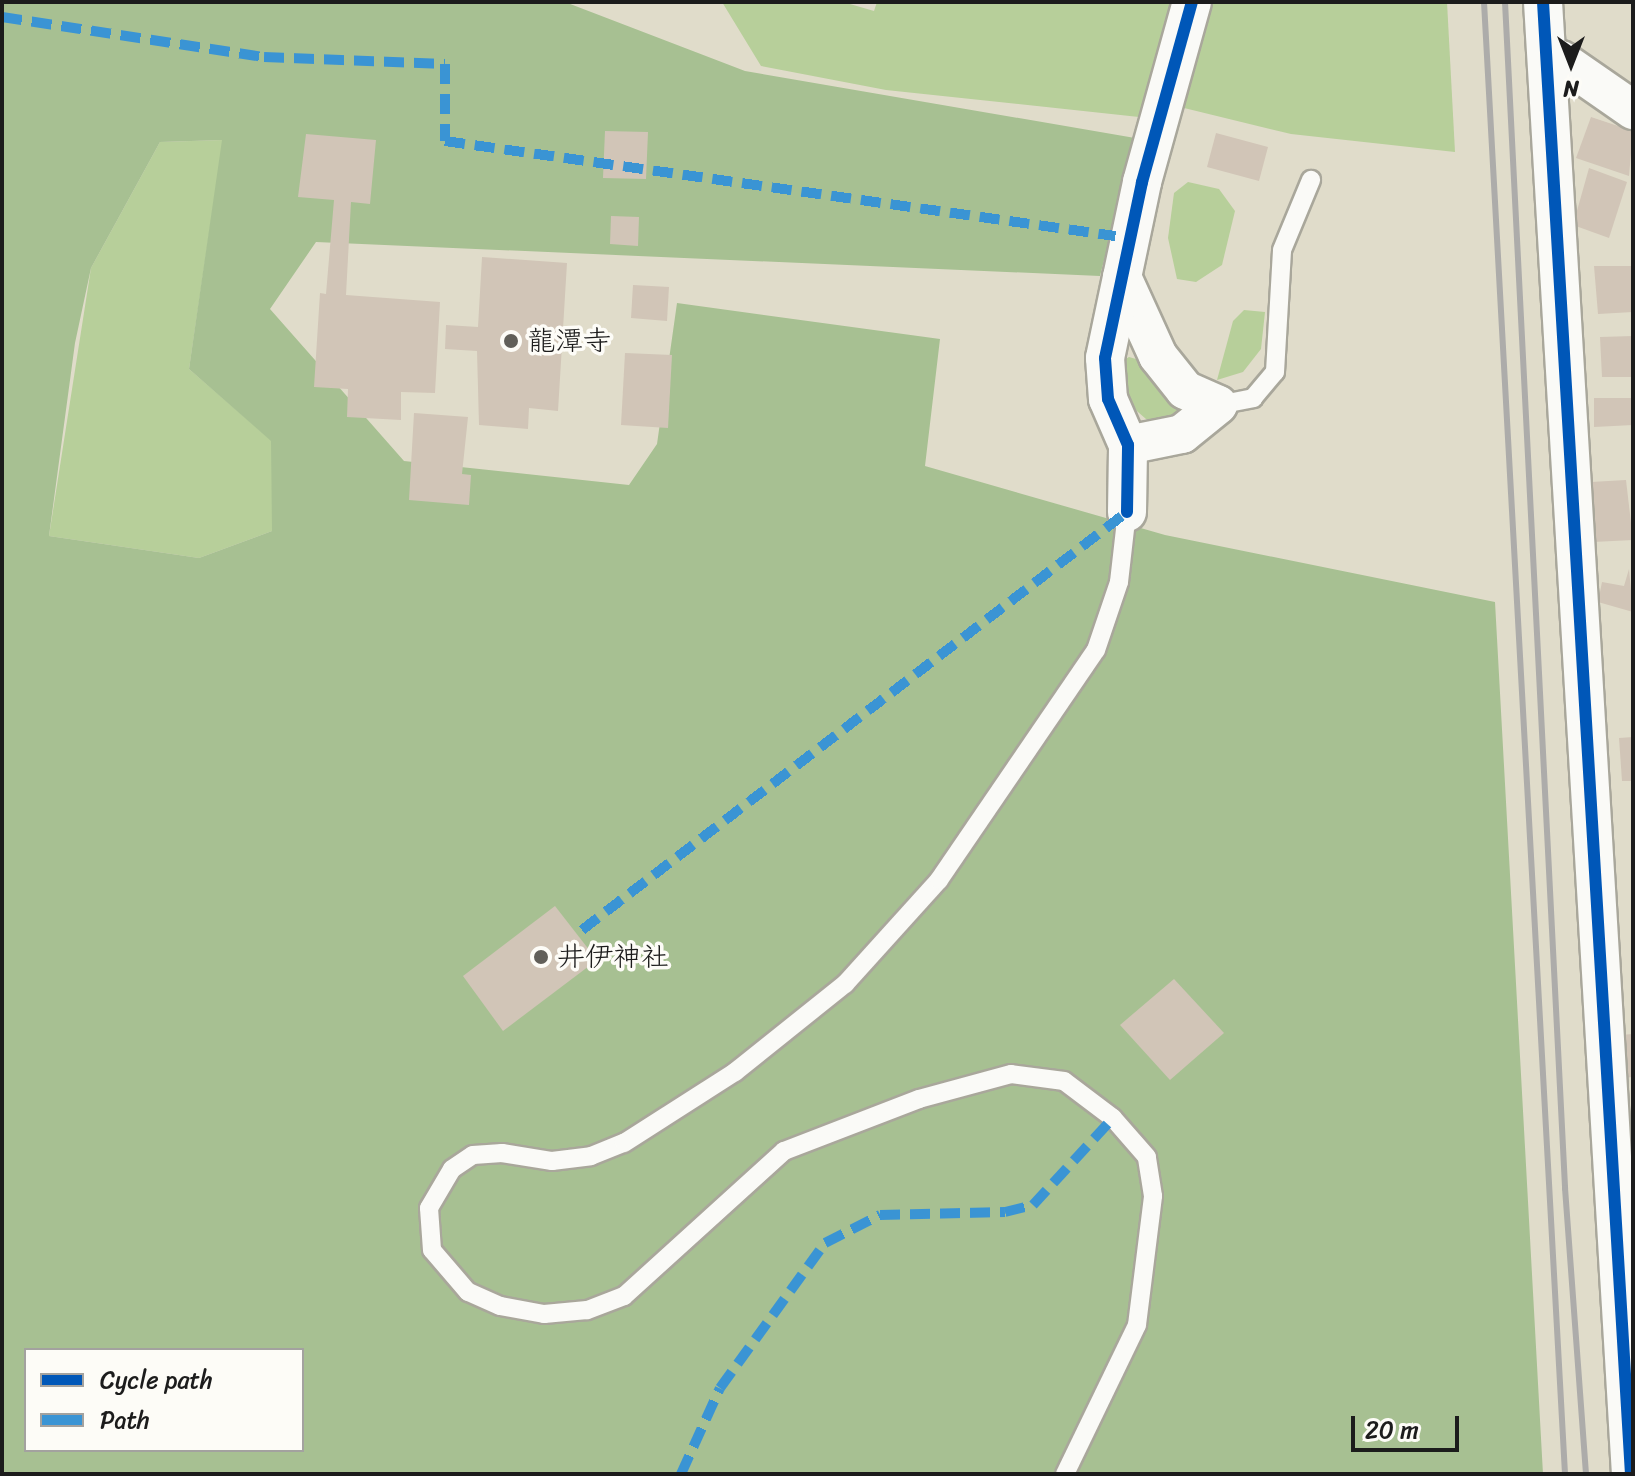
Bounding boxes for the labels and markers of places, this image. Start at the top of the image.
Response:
place label: 龍潭寺 [527,324,611,358]
marker: 龍潭寺 [502,332,520,350]
place label: 井伊神社 [557,940,669,974]
marker: 井伊神社 [532,948,550,966]

